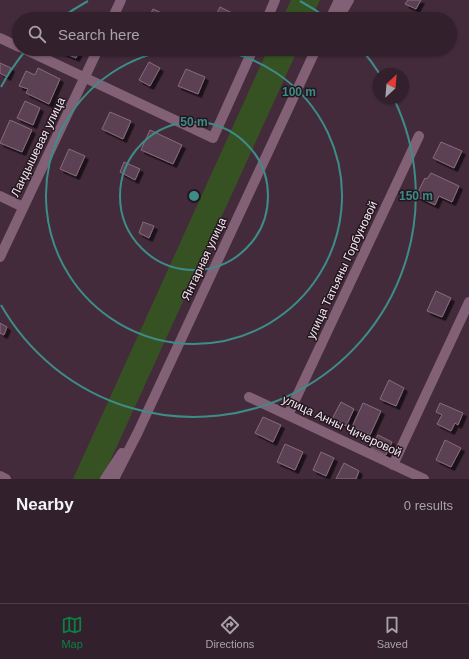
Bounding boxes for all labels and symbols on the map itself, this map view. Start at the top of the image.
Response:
north arrow [373,68,409,104]
text: 100 m [282,85,316,99]
street label: Ландышевая улица [8,95,68,199]
text: 50 m [180,115,208,129]
centre of rings [187,189,201,203]
text: 150 m [399,189,433,203]
street label: улица Татьяны Горбуновой [304,199,380,341]
street label: Янтарная улица [179,215,230,303]
street label: улица Анны Чичеровой [280,392,404,460]

